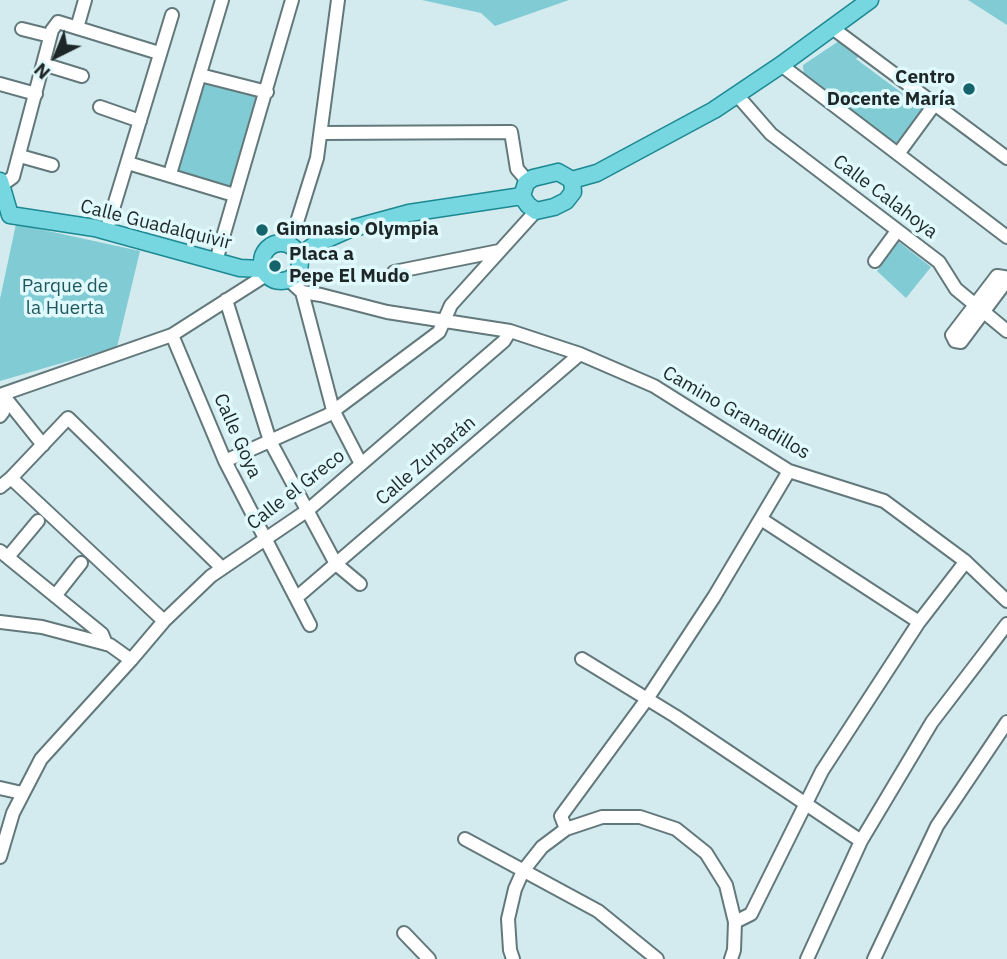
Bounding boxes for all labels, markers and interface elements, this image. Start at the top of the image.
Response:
north arrow [21,21,91,91]
text: N [28,58,55,85]
place label: Centro Docente María [827,67,955,111]
marker: Centro Docente María [961,81,977,97]
street label: Calle Calahoya [828,150,942,244]
street label: Calle Guadalquivir [78,195,234,255]
place label: Gimnasio Olympia [276,219,439,241]
marker: Gimnasio Olympia [254,222,270,238]
place label: Placa a Pepe El Mudo [289,244,409,288]
marker: Placa a Pepe El Mudo [267,258,283,274]
park label: Parque de la Huerta [22,276,108,320]
street label: Camino Granadillos [658,362,814,464]
street label: Calle Goya [208,390,266,482]
street label: Calle Zurbarán [371,411,481,511]
street label: Calle el Greco [243,445,349,535]

